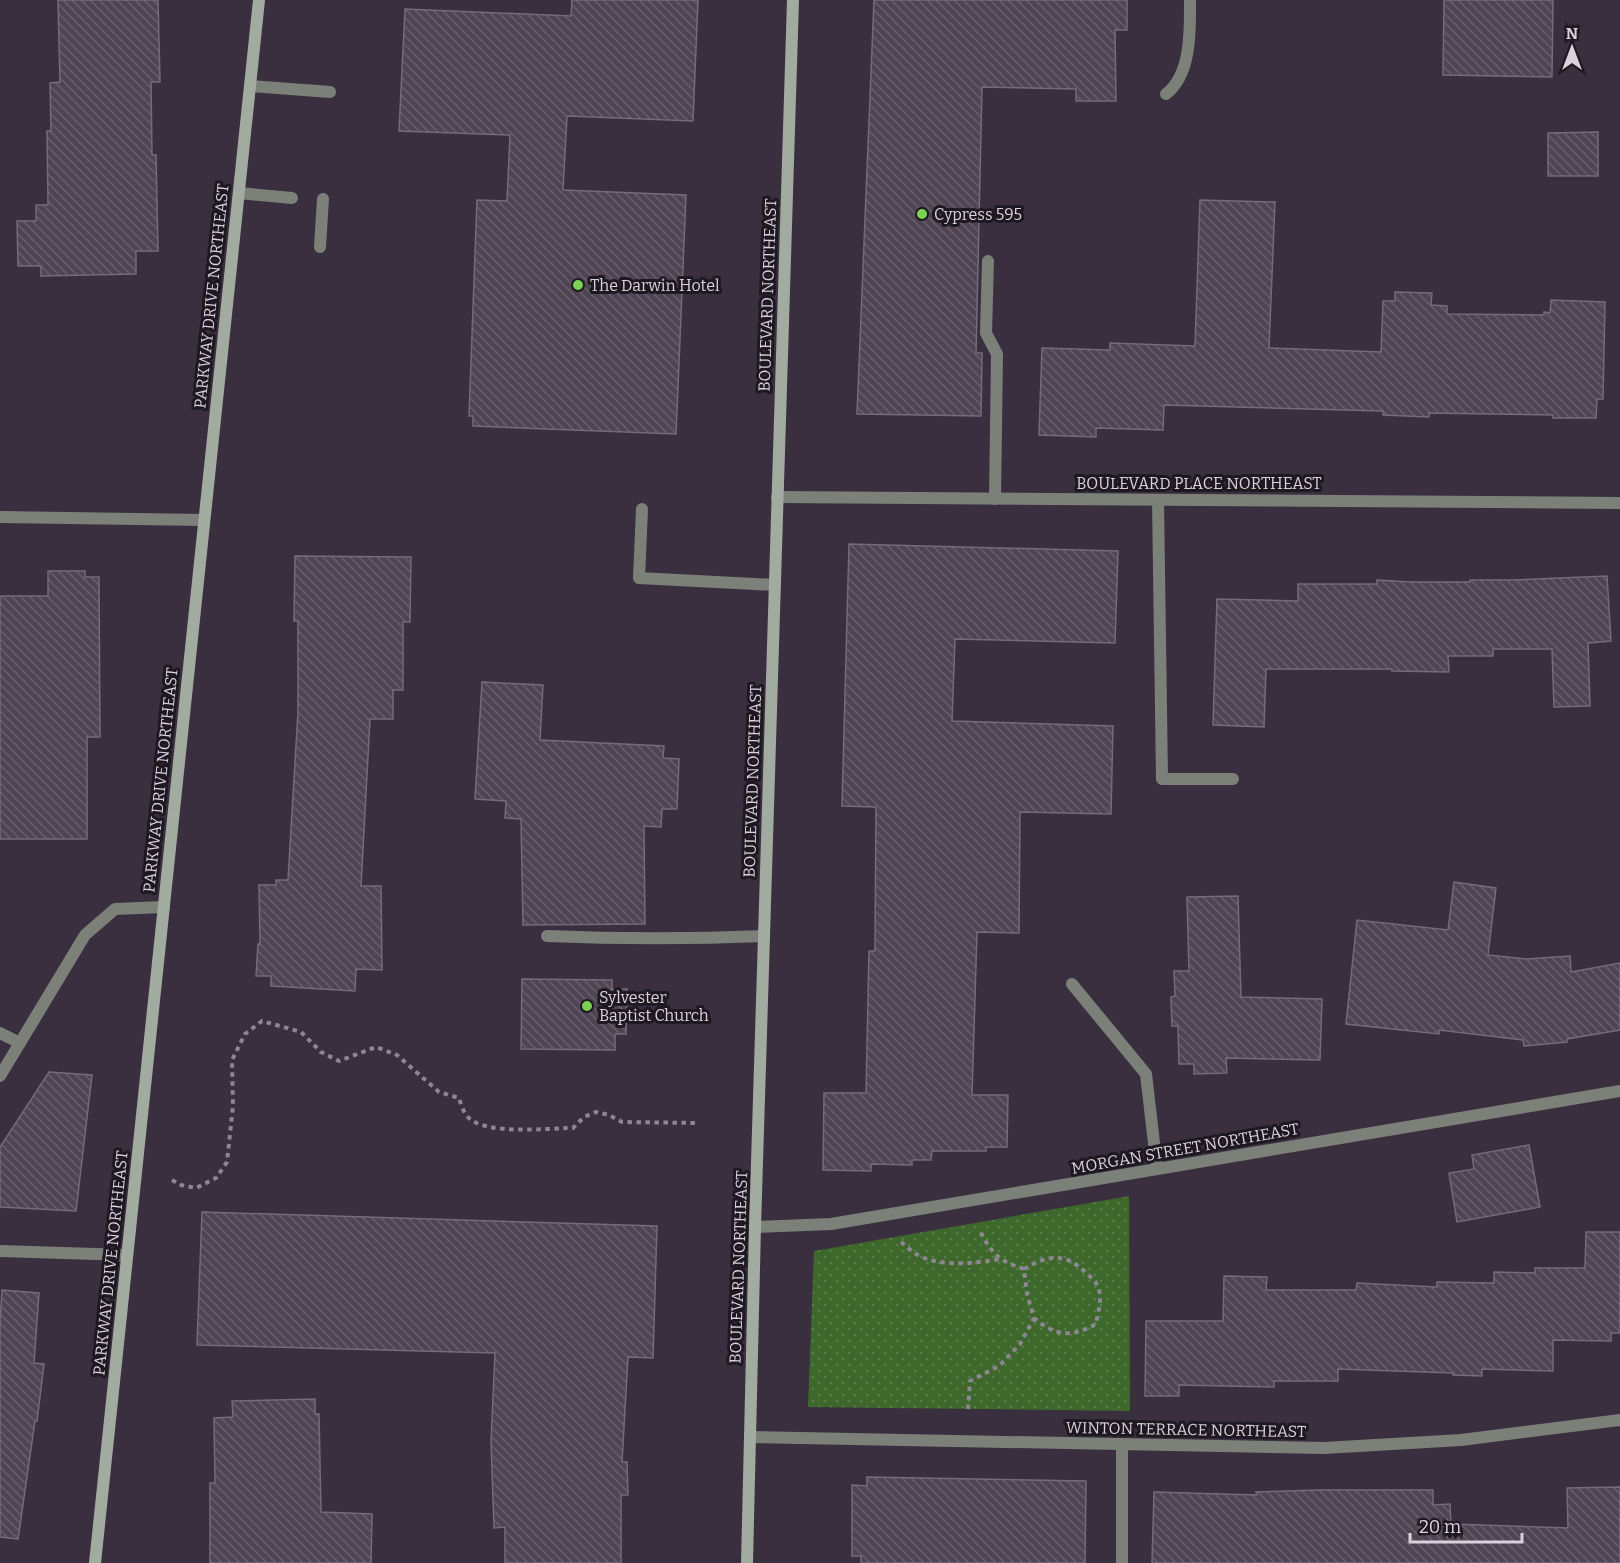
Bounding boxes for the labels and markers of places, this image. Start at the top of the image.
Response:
place label: Cypress 595 [934,205,1022,224]
marker: Cypress 595 [915,207,929,221]
place label: The Darwin Hotel [590,276,720,295]
marker: The Darwin Hotel [571,278,585,292]
place label: Sylvester Baptist Church [599,988,709,1025]
marker: Sylvester Baptist Church [580,999,594,1013]

